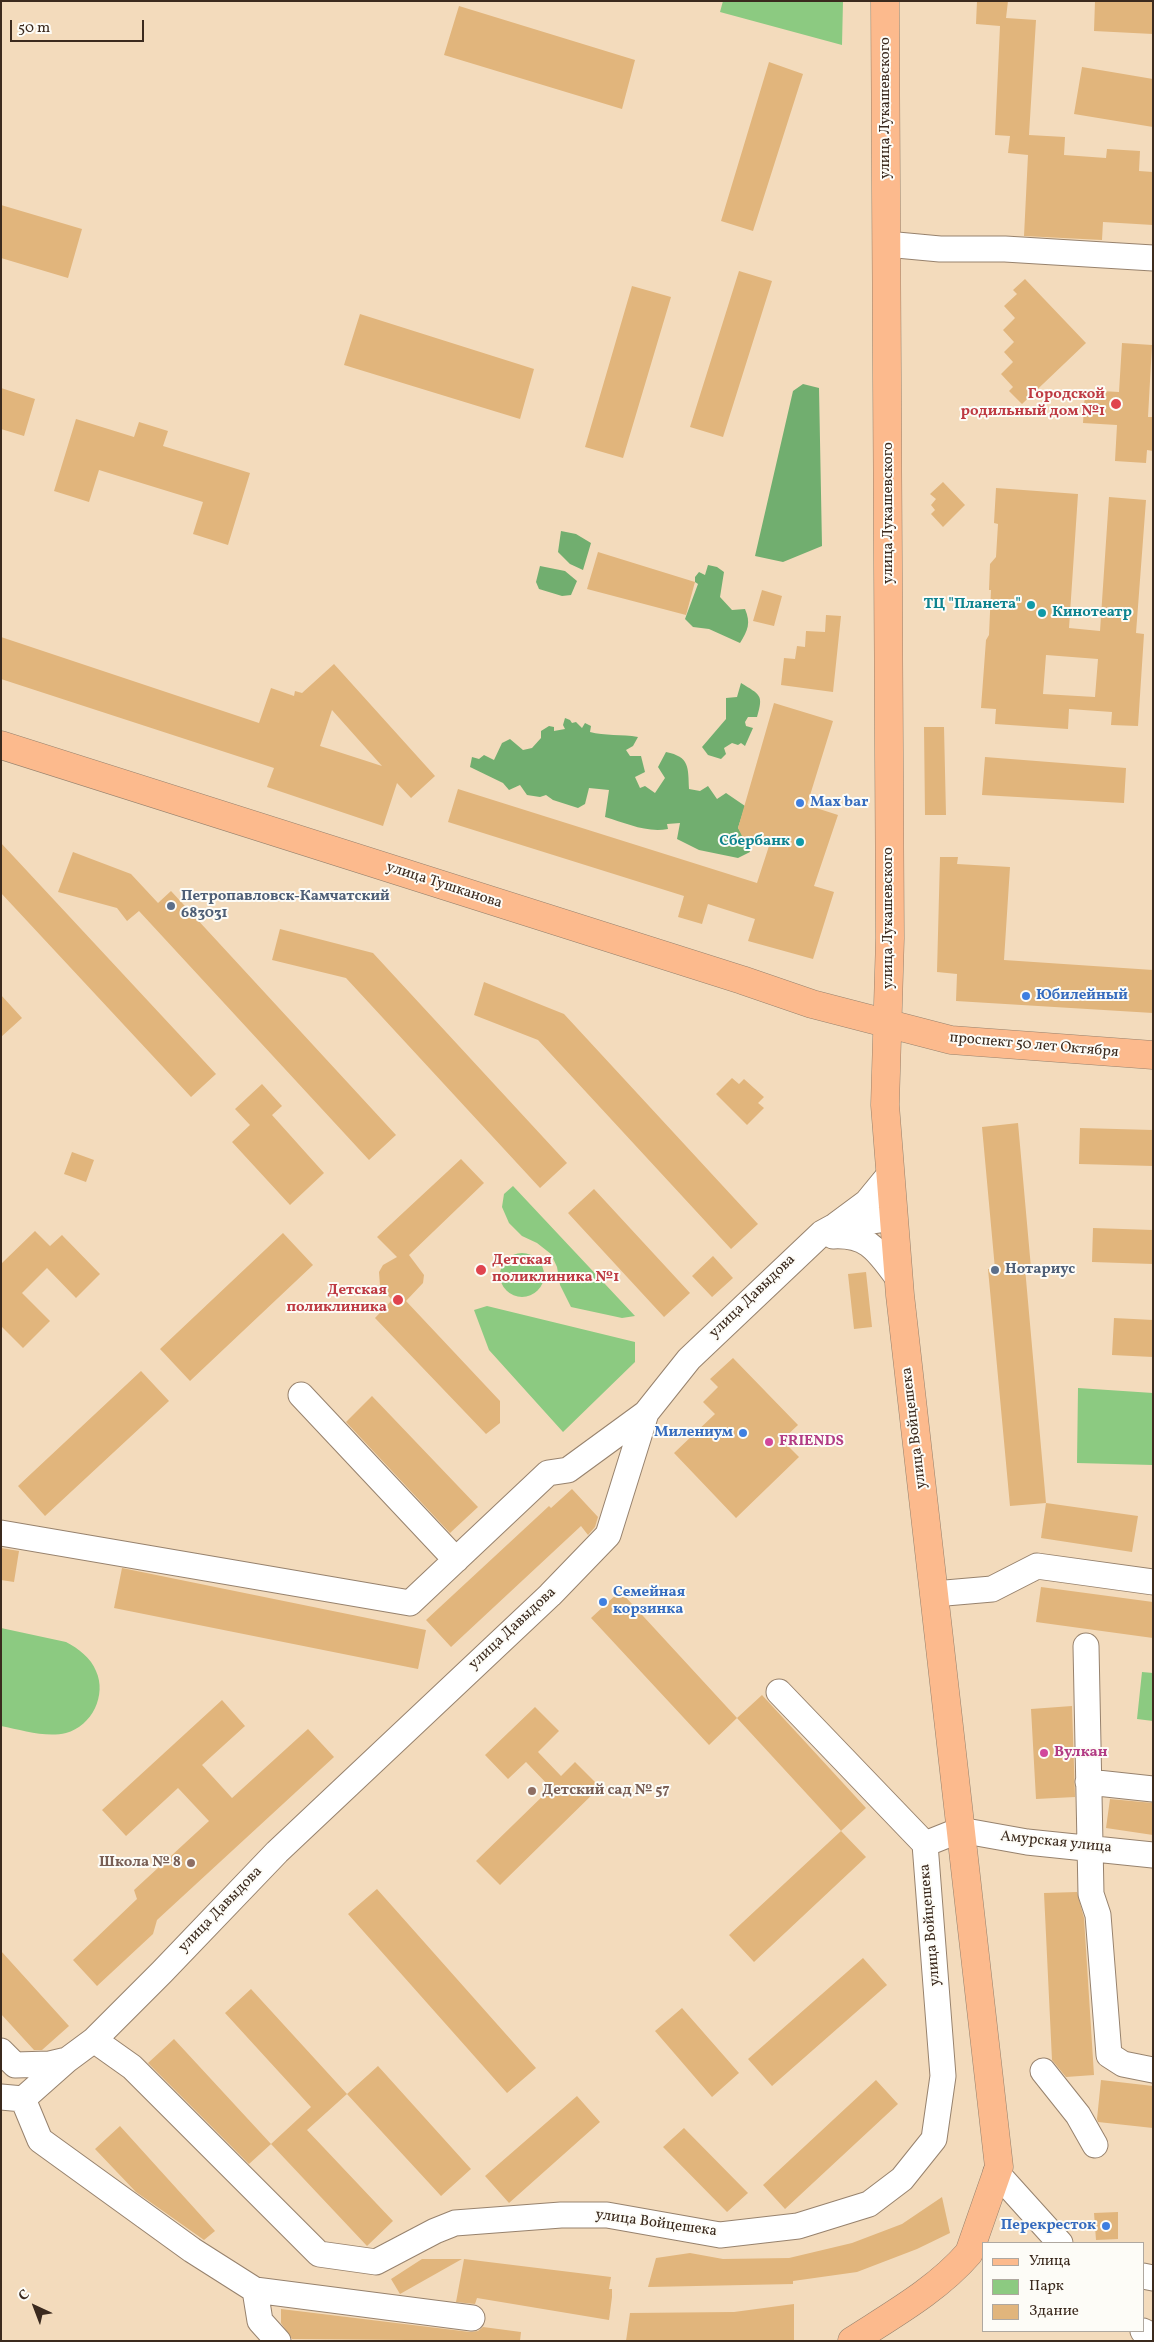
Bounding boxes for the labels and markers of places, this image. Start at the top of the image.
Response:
place label: Городской родильный дом №1 [960,386,1105,421]
marker: Городской родильный дом №1 [1109,397,1123,411]
place label: ТЦ "Планета" [924,596,1021,614]
marker: ТЦ "Планета" [1025,599,1037,611]
place label: Кинотеатр [1052,604,1132,622]
marker: Кинотеатр [1036,607,1048,619]
place label: Max bar [810,794,868,812]
marker: Max bar [794,797,806,809]
place label: Сбербанк [719,833,790,851]
marker: Сбербанк [794,836,806,848]
place label: Петропавловск-Камчатский 683031 [181,888,390,923]
marker: Петропавловск-Камчатский 683031 [165,900,177,912]
place label: Юбилейный [1036,987,1128,1005]
marker: Юбилейный [1020,990,1032,1002]
place label: Детская поликлиника №1 [492,1252,619,1287]
place label: Нотариус [1005,1261,1075,1279]
marker: Детская поликлиника №1 [474,1263,488,1277]
marker: Нотариус [989,1264,1001,1276]
place label: Детская поликлиника [286,1282,387,1317]
marker: Детская поликлиника [391,1293,405,1307]
place label: Милениум [654,1424,733,1442]
marker: Милениум [737,1427,749,1439]
place label: FRIENDS [779,1433,844,1451]
marker: FRIENDS [763,1436,775,1448]
place label: Семейная корзинка [613,1584,685,1619]
marker: Семейная корзинка [597,1596,609,1608]
place label: Вулкан [1054,1744,1108,1762]
marker: Вулкан [1038,1747,1050,1759]
place label: Детский сад № 57 [542,1782,670,1800]
marker: Детский сад № 57 [526,1785,538,1797]
place label: Школа № 8 [99,1854,181,1872]
marker: Школа № 8 [185,1857,197,1869]
place label: Перекресток [1001,2217,1096,2235]
marker: Перекресток [1100,2220,1112,2232]

